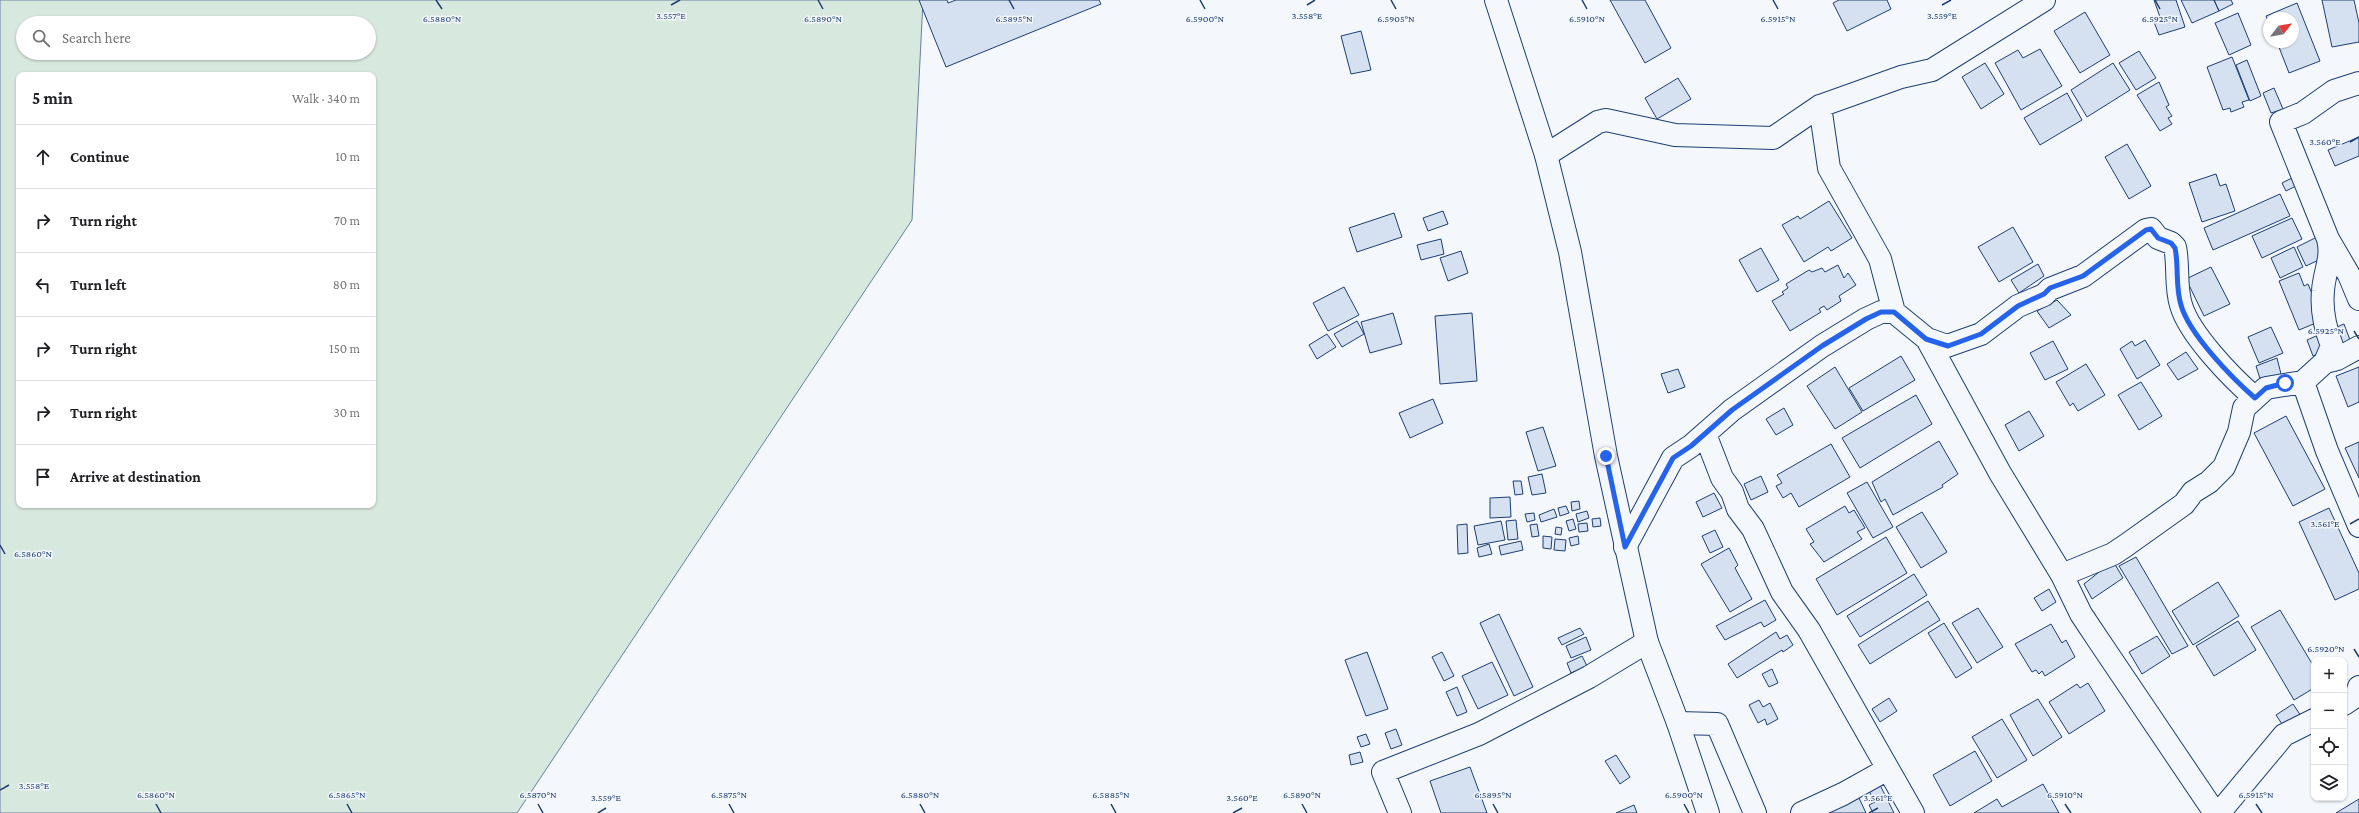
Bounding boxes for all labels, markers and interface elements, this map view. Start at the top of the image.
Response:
text: 3.557°E [656,10,686,21]
text: 3.558°E [1292,10,1323,21]
text: 3.559°E [1927,10,1958,21]
north arrow [2263,12,2299,48]
text: 6.5880°N [423,13,462,24]
text: 6.5890°N [804,13,842,24]
text: 6.5895°N [996,13,1033,24]
text: 6.5900°N [1186,13,1225,24]
text: 6.5905°N [1377,13,1415,24]
text: 6.5910°N [1569,13,1605,24]
text: 6.5915°N [1761,13,1796,24]
text: 6.5925°N [2142,13,2179,24]
search box [16,16,376,60]
icon: search [30,27,52,49]
text: Search here [62,30,131,46]
text: 5 min [32,89,73,108]
text: Walk · 340 m [292,91,360,106]
text: 3.560°E [2309,136,2341,147]
icon: ahead [32,146,54,168]
text: Continue [70,149,129,165]
text: 10 m [335,149,360,164]
icon: right [32,210,54,232]
text: Turn right [70,213,137,229]
text: 70 m [334,213,360,228]
icon: left [32,274,54,296]
text: Turn left [70,277,126,293]
text: 80 m [333,277,360,292]
text: 6.5925°N [2308,325,2345,336]
icon: right [32,338,54,360]
text: Turn right [70,341,137,357]
text: 150 m [329,341,360,356]
route start [2276,374,2294,392]
icon: right [32,402,54,424]
text: Turn right [70,405,137,421]
text: 30 m [334,405,360,420]
route end [1597,447,1615,465]
icon: arrive [32,466,54,488]
text: Arrive at destination [70,469,201,485]
text: 3.561°E [2311,518,2340,529]
text: 6.5860°N [14,548,53,559]
text: 6.5920°N [2307,643,2345,654]
map controls [2311,657,2347,801]
button: + [2311,657,2347,693]
button: − [2311,693,2347,729]
button: locate [2311,729,2347,765]
button: layers [2311,765,2347,801]
text: 3.558°E [19,780,50,791]
text: 6.5860°N [137,789,176,800]
text: 6.5865°N [328,789,366,800]
text: 6.5870°N [519,789,557,800]
text: 6.5875°N [711,789,748,800]
text: 6.5880°N [901,789,940,800]
text: 6.5885°N [1092,789,1130,800]
text: 6.5890°N [1283,789,1321,800]
text: 6.5895°N [1475,789,1512,800]
text: 6.5900°N [1665,789,1704,800]
text: 6.5910°N [2047,789,2083,800]
text: 6.5915°N [2239,789,2274,800]
text: 3.559°E [591,792,622,803]
text: 3.560°E [1226,792,1258,803]
text: 3.561°E [1864,792,1893,803]

